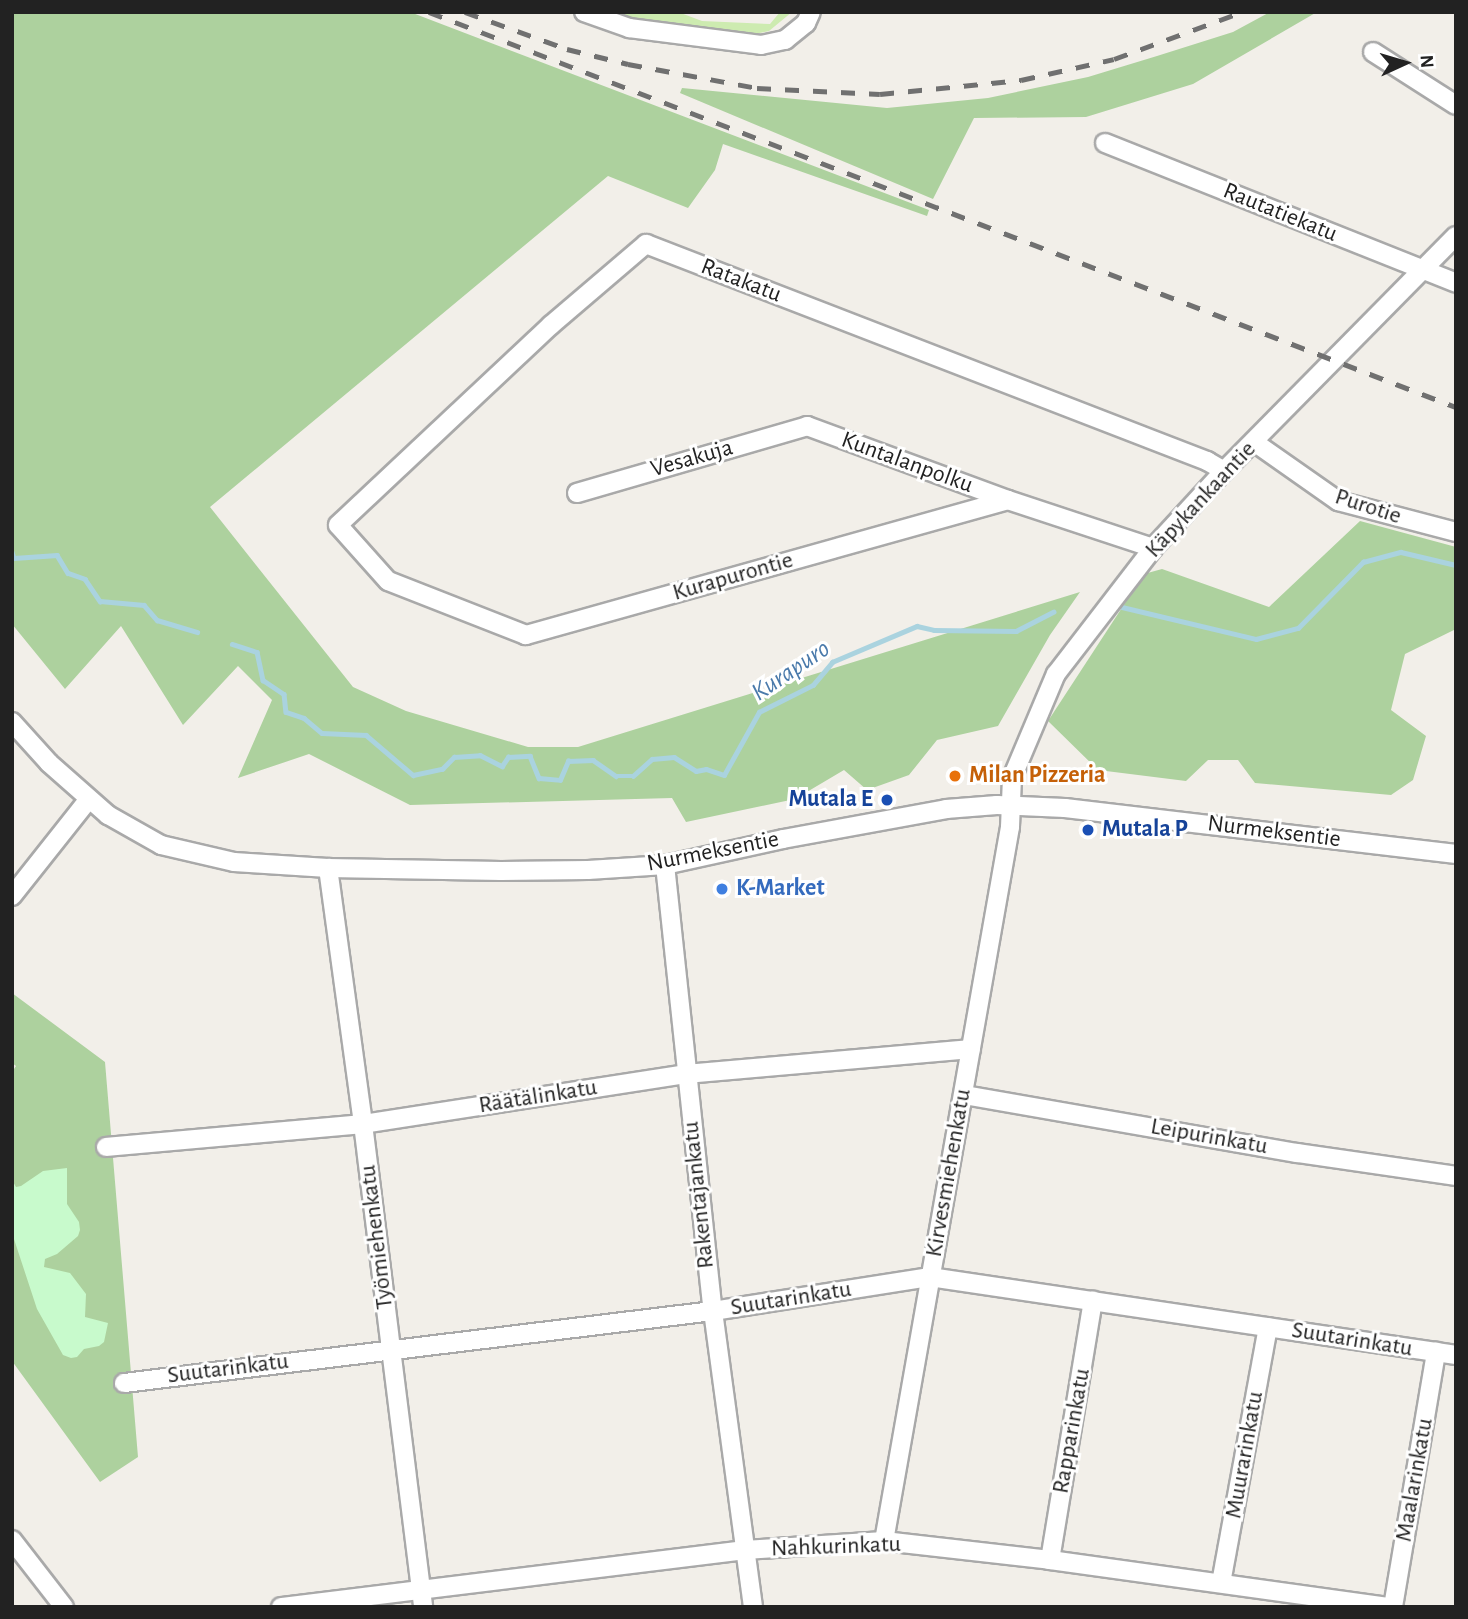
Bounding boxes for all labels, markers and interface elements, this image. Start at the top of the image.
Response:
north arrow [1370,28,1440,98]
text: N [1417,54,1436,69]
street label: Rautatiekatu [1219,177,1341,249]
street label: Ratakatu [697,252,785,310]
street label: Kuntalanpolku [837,426,977,500]
street label: Vesakuja [648,434,736,484]
street label: Käpykankaantie [1140,436,1262,564]
street label: Purotie [1331,483,1405,531]
street label: Kurapurontie [670,546,796,608]
water label: Kurapuro [746,633,836,709]
place label: Milan Pizzeria [969,762,1106,790]
marker: Milan Pizzeria [947,768,963,784]
place label: Mutala E [788,786,873,814]
marker: Mutala E [879,792,895,808]
street label: Nurmeksentie [1206,810,1342,854]
place label: Mutala P [1102,816,1188,844]
marker: Mutala P [1080,822,1096,838]
street label: Nurmeksentie [644,825,782,879]
place label: K-Market [736,875,825,903]
marker: K-Market [714,881,730,897]
street label: Räätälinkatu [477,1073,599,1121]
street label: Kirvesmiehenkatu [920,1087,978,1259]
street label: Leipurinkatu [1148,1113,1270,1161]
street label: Rakentajankatu [677,1120,721,1270]
street label: Työmiehenkatu [354,1163,400,1311]
street label: Suutarinkatu [729,1275,853,1323]
street label: Suutarinkatu [1290,1316,1414,1364]
street label: Suutarinkatu [166,1347,290,1391]
street label: Rapparinkatu [1047,1366,1097,1496]
street label: Muurarinkatu [1220,1389,1270,1521]
street label: Maalarinkatu [1390,1416,1440,1544]
street label: Nahkurinkatu [771,1530,901,1564]

